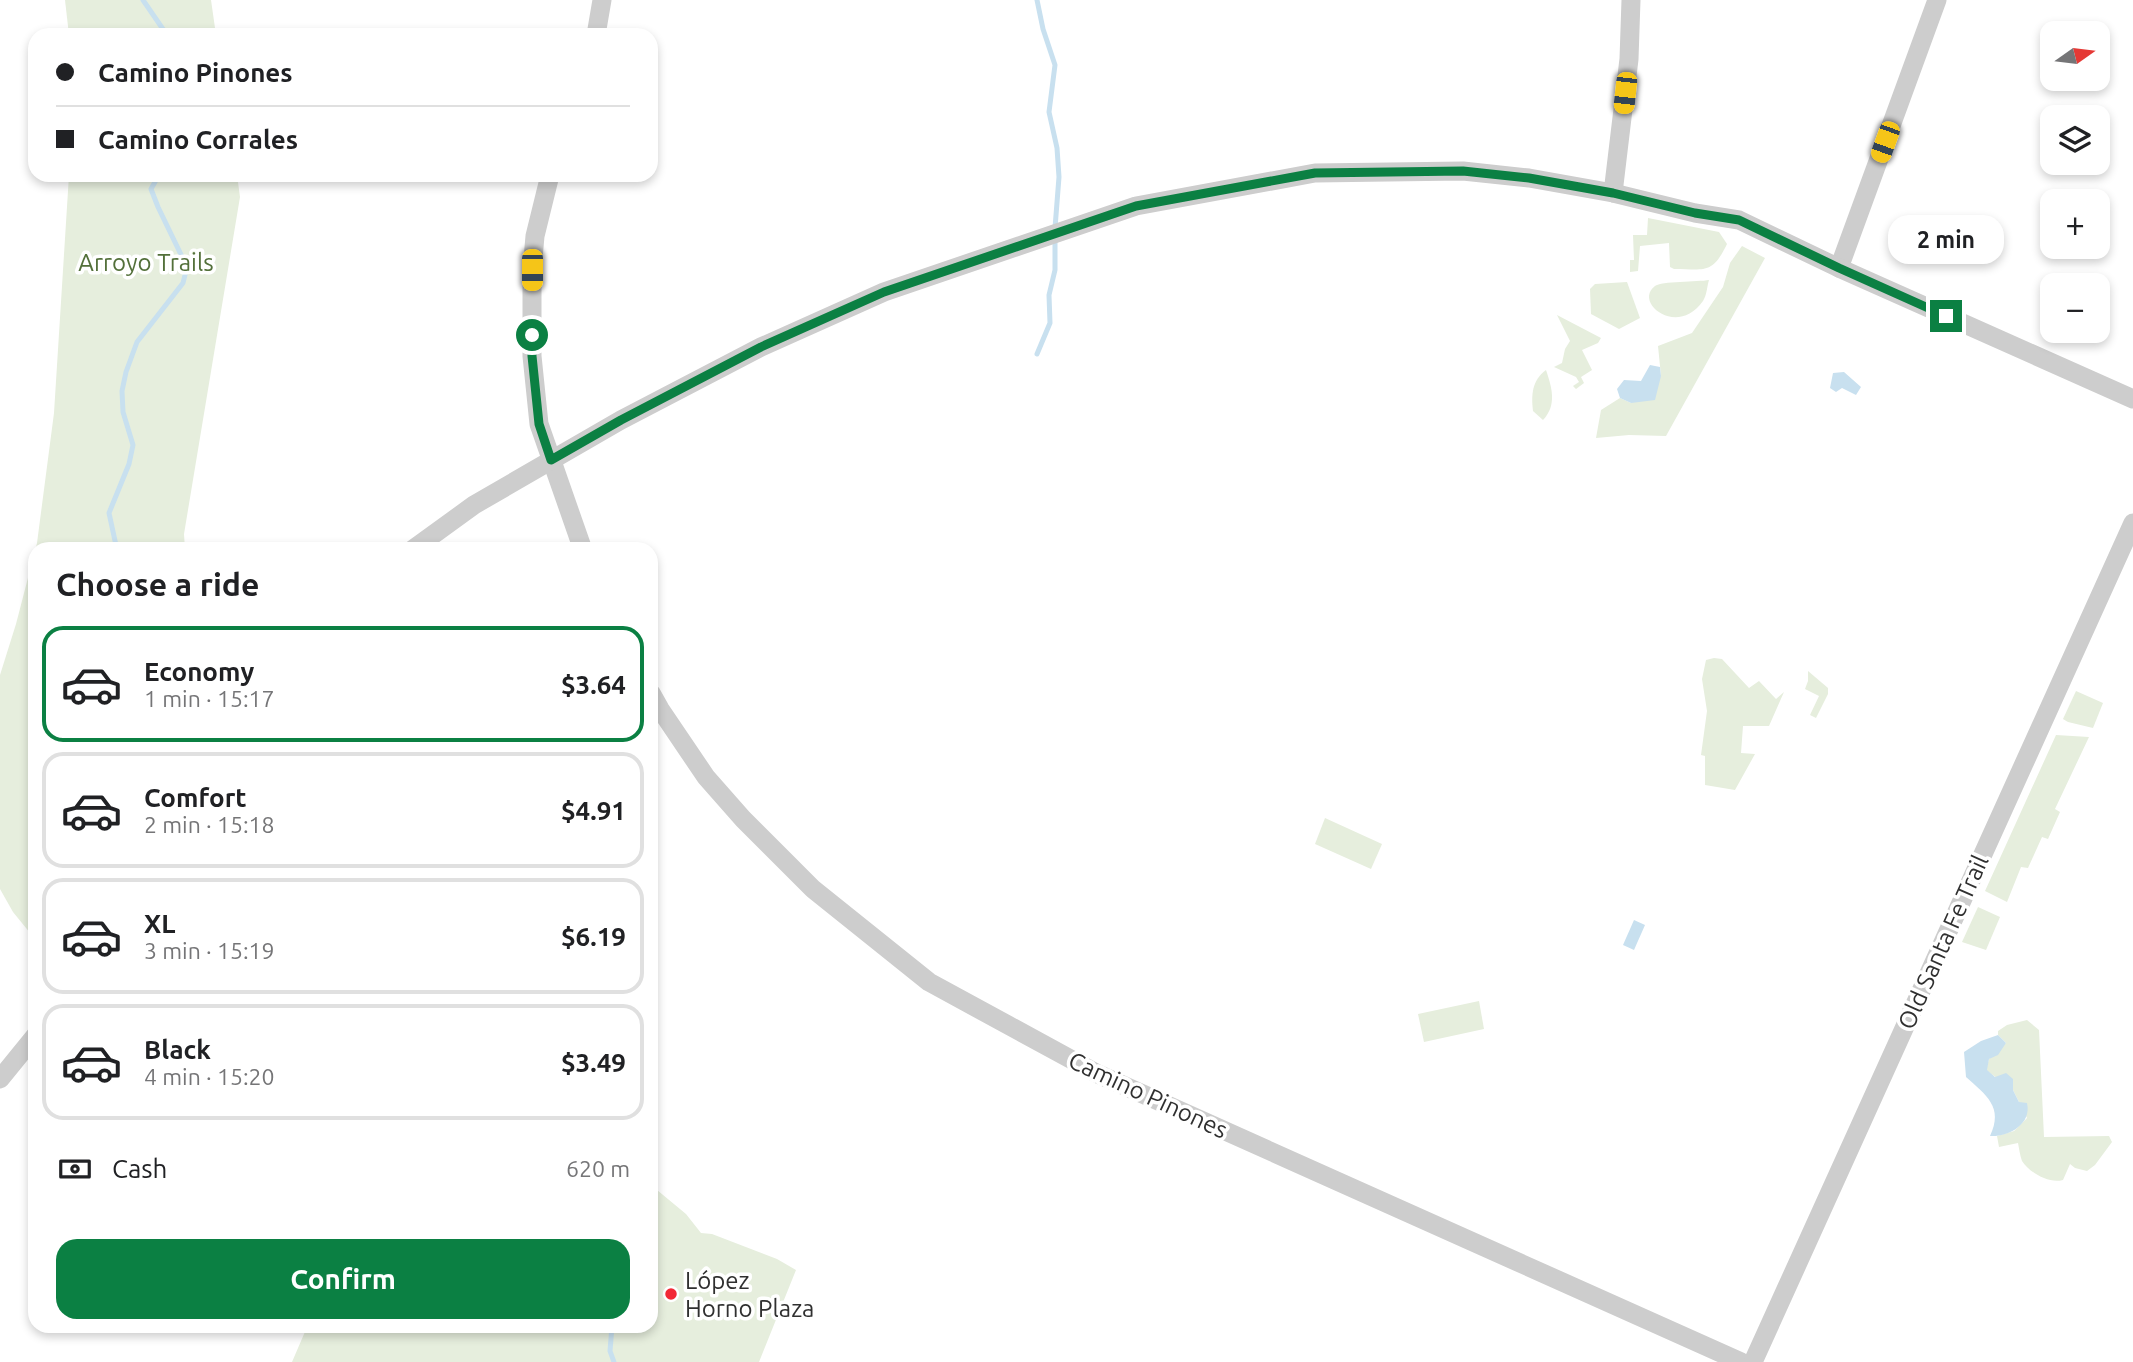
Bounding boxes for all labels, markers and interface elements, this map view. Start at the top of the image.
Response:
north arrow [2040,21,2110,91]
map controls [2040,21,2110,343]
text: Camino Pinones [98,58,293,87]
car [1613,71,1638,115]
button: layers [2040,105,2110,175]
car [1868,119,1903,165]
text: Camino Corrales [98,125,298,154]
button: + [2040,189,2110,259]
callout: 2 min [1888,215,2004,264]
text: 2 min [1917,227,1975,252]
park label: Arroyo Trails [78,249,214,276]
car [522,249,543,291]
button: − [2040,273,2110,343]
route end [1930,300,1962,332]
route start [516,319,548,351]
text: Choose a ride [56,566,259,602]
icon: car [60,653,123,716]
text: Economy [144,657,254,686]
text: $3.64 [561,670,626,699]
text: 1 min · 15:17 [144,686,275,711]
icon: car [60,779,123,842]
text: Comfort [144,783,247,812]
text: $4.91 [561,796,626,825]
text: 2 min · 15:18 [144,812,275,837]
street label: Old Santa Fe Trail [1892,851,1994,1033]
icon: car [60,905,123,968]
text: XL [144,909,175,938]
text: $6.19 [561,922,626,951]
text: 3 min · 15:19 [144,938,275,963]
icon: car [60,1031,123,1094]
text: Black [144,1035,211,1064]
street label: Camino Pinones [1064,1046,1232,1144]
text: $3.49 [561,1048,626,1077]
text: 4 min · 15:20 [144,1064,275,1089]
icon: cash [56,1150,94,1188]
text: Cash [112,1154,167,1183]
text: 620 m [566,1156,630,1181]
button: Confirm [56,1239,630,1319]
place label: López Horno Plaza [685,1267,814,1322]
marker: López Horno Plaza [663,1286,679,1302]

